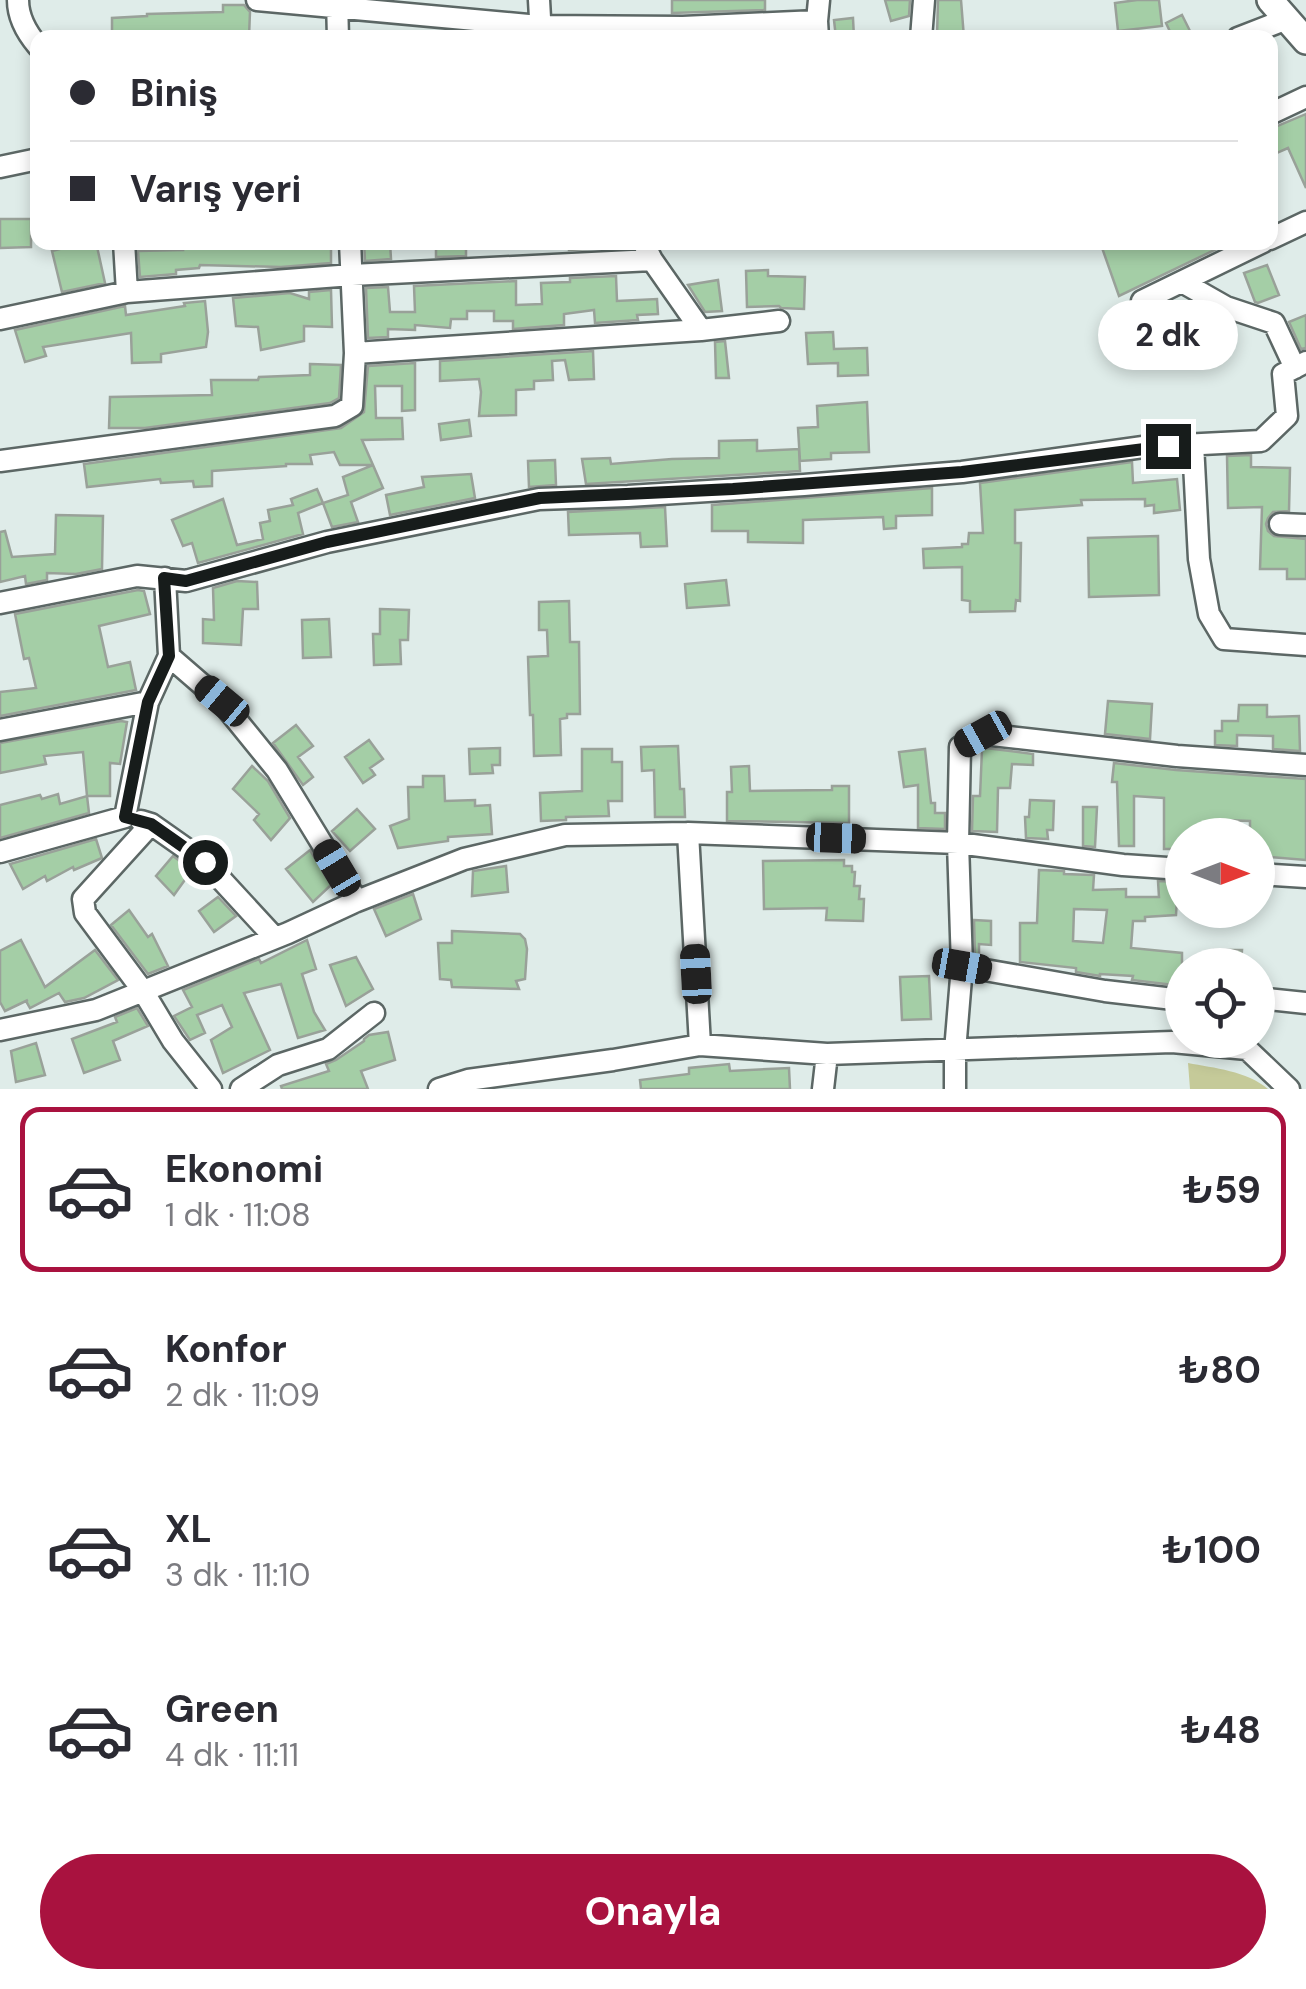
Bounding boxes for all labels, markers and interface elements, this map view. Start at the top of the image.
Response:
text: Biniş [130,68,218,118]
text: Varış yeri [130,164,301,214]
callout: 2 dk [1098,301,1238,371]
text: 2 dk [1135,314,1201,356]
route end [1146,424,1191,469]
car [189,670,255,732]
car [949,706,1017,762]
north arrow [1165,818,1275,928]
map controls [1165,818,1275,1058]
car [805,822,867,854]
car [309,835,365,901]
route start [183,840,228,885]
car [679,943,713,1005]
car [930,946,994,986]
button: locate [1165,948,1275,1058]
text: Ekonomi [165,1144,323,1194]
icon: car [45,1145,135,1235]
text: ₺59 [1183,1165,1261,1215]
text: 1 dk · 11:08 [165,1194,311,1236]
text: Konfor [165,1324,287,1374]
icon: car [45,1325,135,1415]
text: ₺80 [1179,1345,1261,1395]
text: 2 dk · 11:09 [165,1374,320,1416]
text: XL [165,1504,212,1554]
icon: car [45,1505,135,1595]
text: ₺100 [1162,1525,1261,1575]
text: 3 dk · 11:10 [165,1554,310,1596]
text: Green [165,1684,279,1734]
icon: car [45,1685,135,1775]
text: ₺48 [1181,1705,1261,1755]
text: 4 dk · 11:11 [165,1734,299,1776]
button: Onayla [40,1854,1266,1969]

